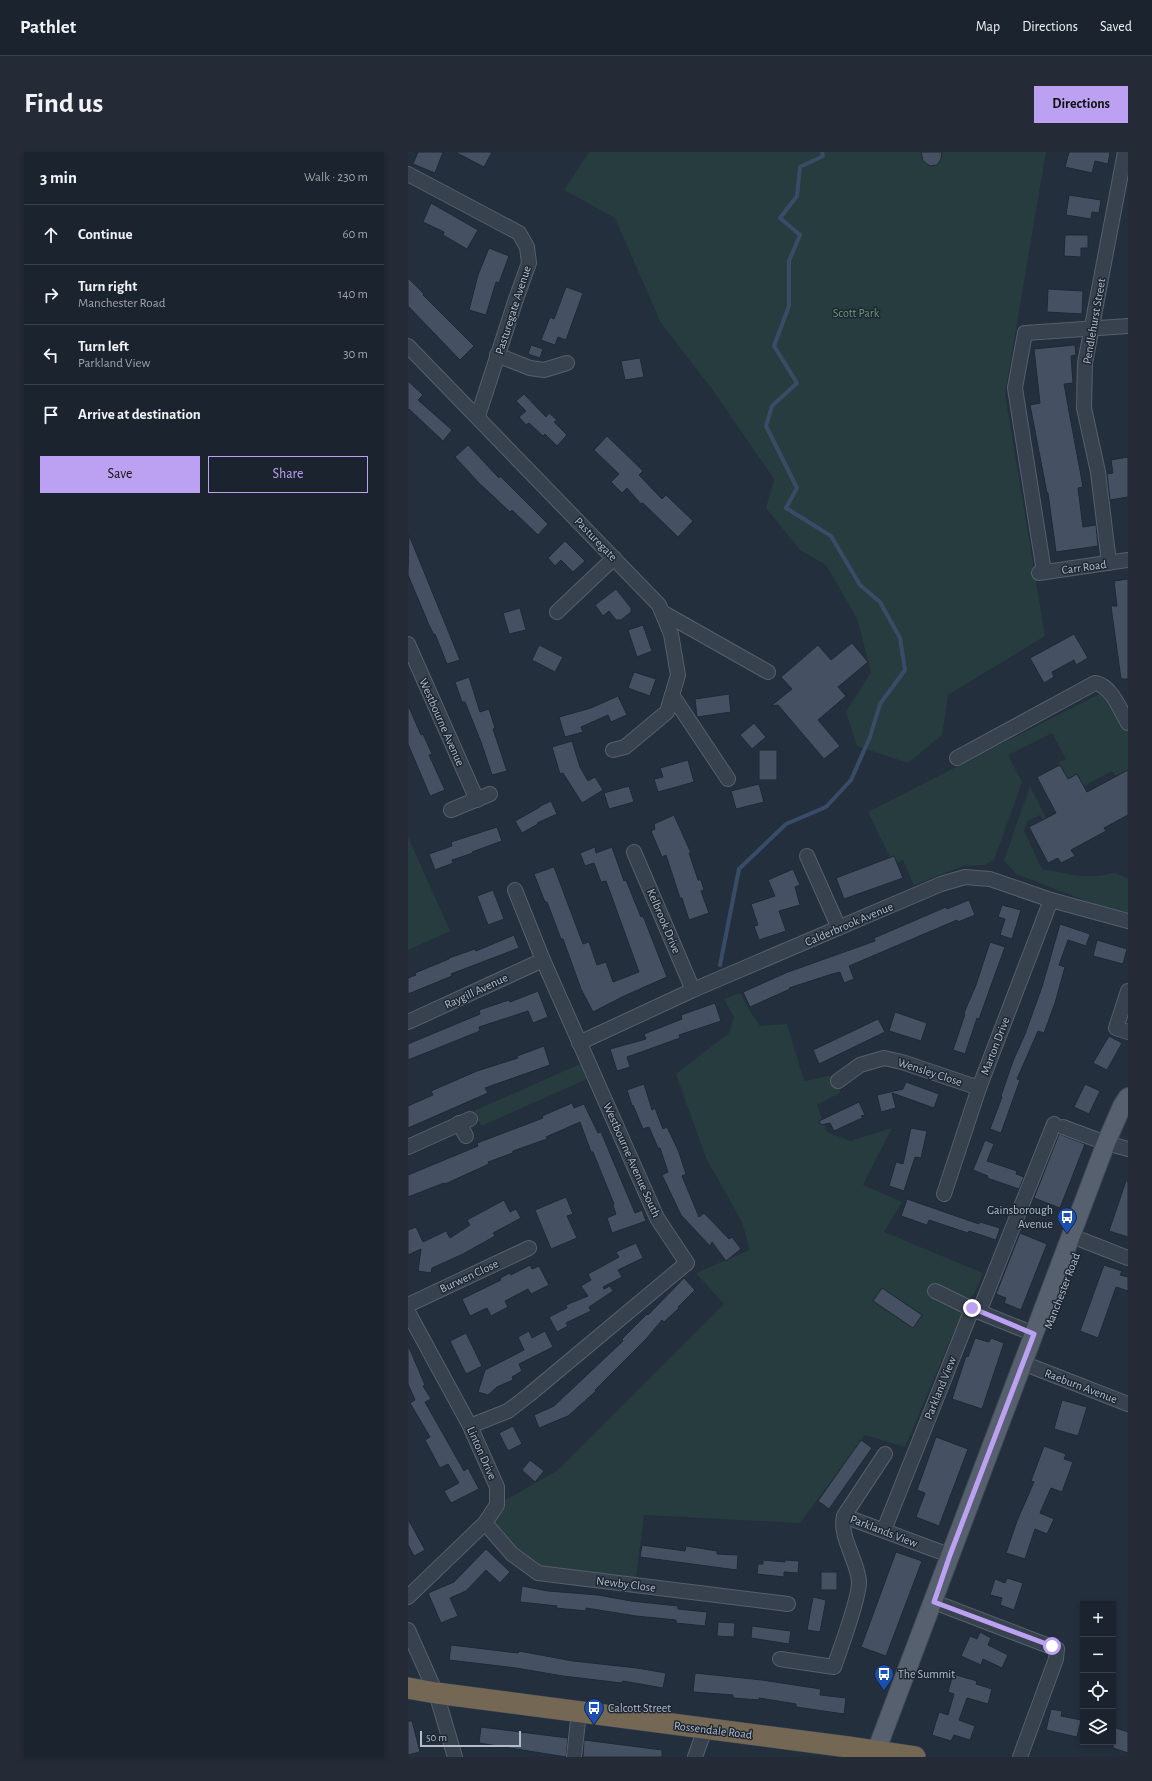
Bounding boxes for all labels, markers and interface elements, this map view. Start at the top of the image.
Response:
text: Pathlet [20,18,76,37]
text: Map [976,20,1000,34]
text: Directions [1022,20,1078,34]
text: Saved [1100,20,1132,34]
button: Directions [1034,86,1128,123]
text: Find us [24,90,103,118]
text: 3 min [40,169,77,186]
text: Walk · 230 m [304,171,368,184]
icon: ahead [40,224,62,246]
text: Continue [78,227,133,242]
text: 60 m [342,228,368,241]
street label: Pasturegate Avenue [493,264,533,356]
street label: Pendlehurst Street [1081,277,1107,365]
text: Turn right [78,279,137,294]
icon: right [40,284,62,306]
text: 140 m [338,288,368,301]
text: Manchester Road [78,297,165,310]
park label: Scott Park [833,307,880,319]
text: Turn left [78,339,129,354]
icon: left [40,344,62,366]
text: 30 m [343,348,368,361]
text: Parkland View [78,357,150,370]
icon: arrive [40,404,62,426]
text: Arrive at destination [78,407,201,422]
button: Save [40,456,200,493]
button: Share [208,456,368,493]
street label: Pasturegate [572,515,620,563]
street label: Carr Road [1061,558,1107,576]
street label: Westbourne Avenue [417,676,467,768]
street label: Kelbrook Drive [645,887,683,955]
street label: Calderbrook Avenue [803,900,895,948]
street label: Raygill Avenue [443,971,510,1012]
street label: Marton Drive [978,1015,1012,1077]
street label: Wensley Close [896,1056,964,1089]
street label: Westbourne Avenue South [601,1101,663,1219]
place label: Gainsborough Avenue [987,1204,1053,1230]
bus stop icon: Gainsborough Avenue [1056,1206,1078,1234]
street label: Manchester Road [1042,1251,1082,1331]
street label: Burwen Close [438,1257,500,1295]
route end [963,1299,981,1317]
street label: Parkland View [922,1355,958,1421]
street label: Raeburn Avenue [1043,1367,1119,1405]
street label: Linton Drive [465,1425,499,1481]
street label: Parklands View [849,1513,919,1549]
street label: Newby Close [595,1574,656,1595]
map controls [1080,1601,1116,1745]
button: + [1080,1601,1116,1637]
route start [1043,1637,1061,1655]
button: − [1080,1637,1116,1673]
bus stop icon: The Summit [873,1663,895,1691]
place label: The Summit [898,1668,955,1680]
button: locate [1080,1673,1116,1709]
bus stop icon: Calcott Street [583,1697,605,1725]
place label: Calcott Street [608,1702,671,1714]
button: layers [1080,1709,1116,1745]
street label: Rossendale Road [673,1719,753,1741]
scale bar [420,1729,521,1748]
text: 50 m [426,1732,447,1743]

